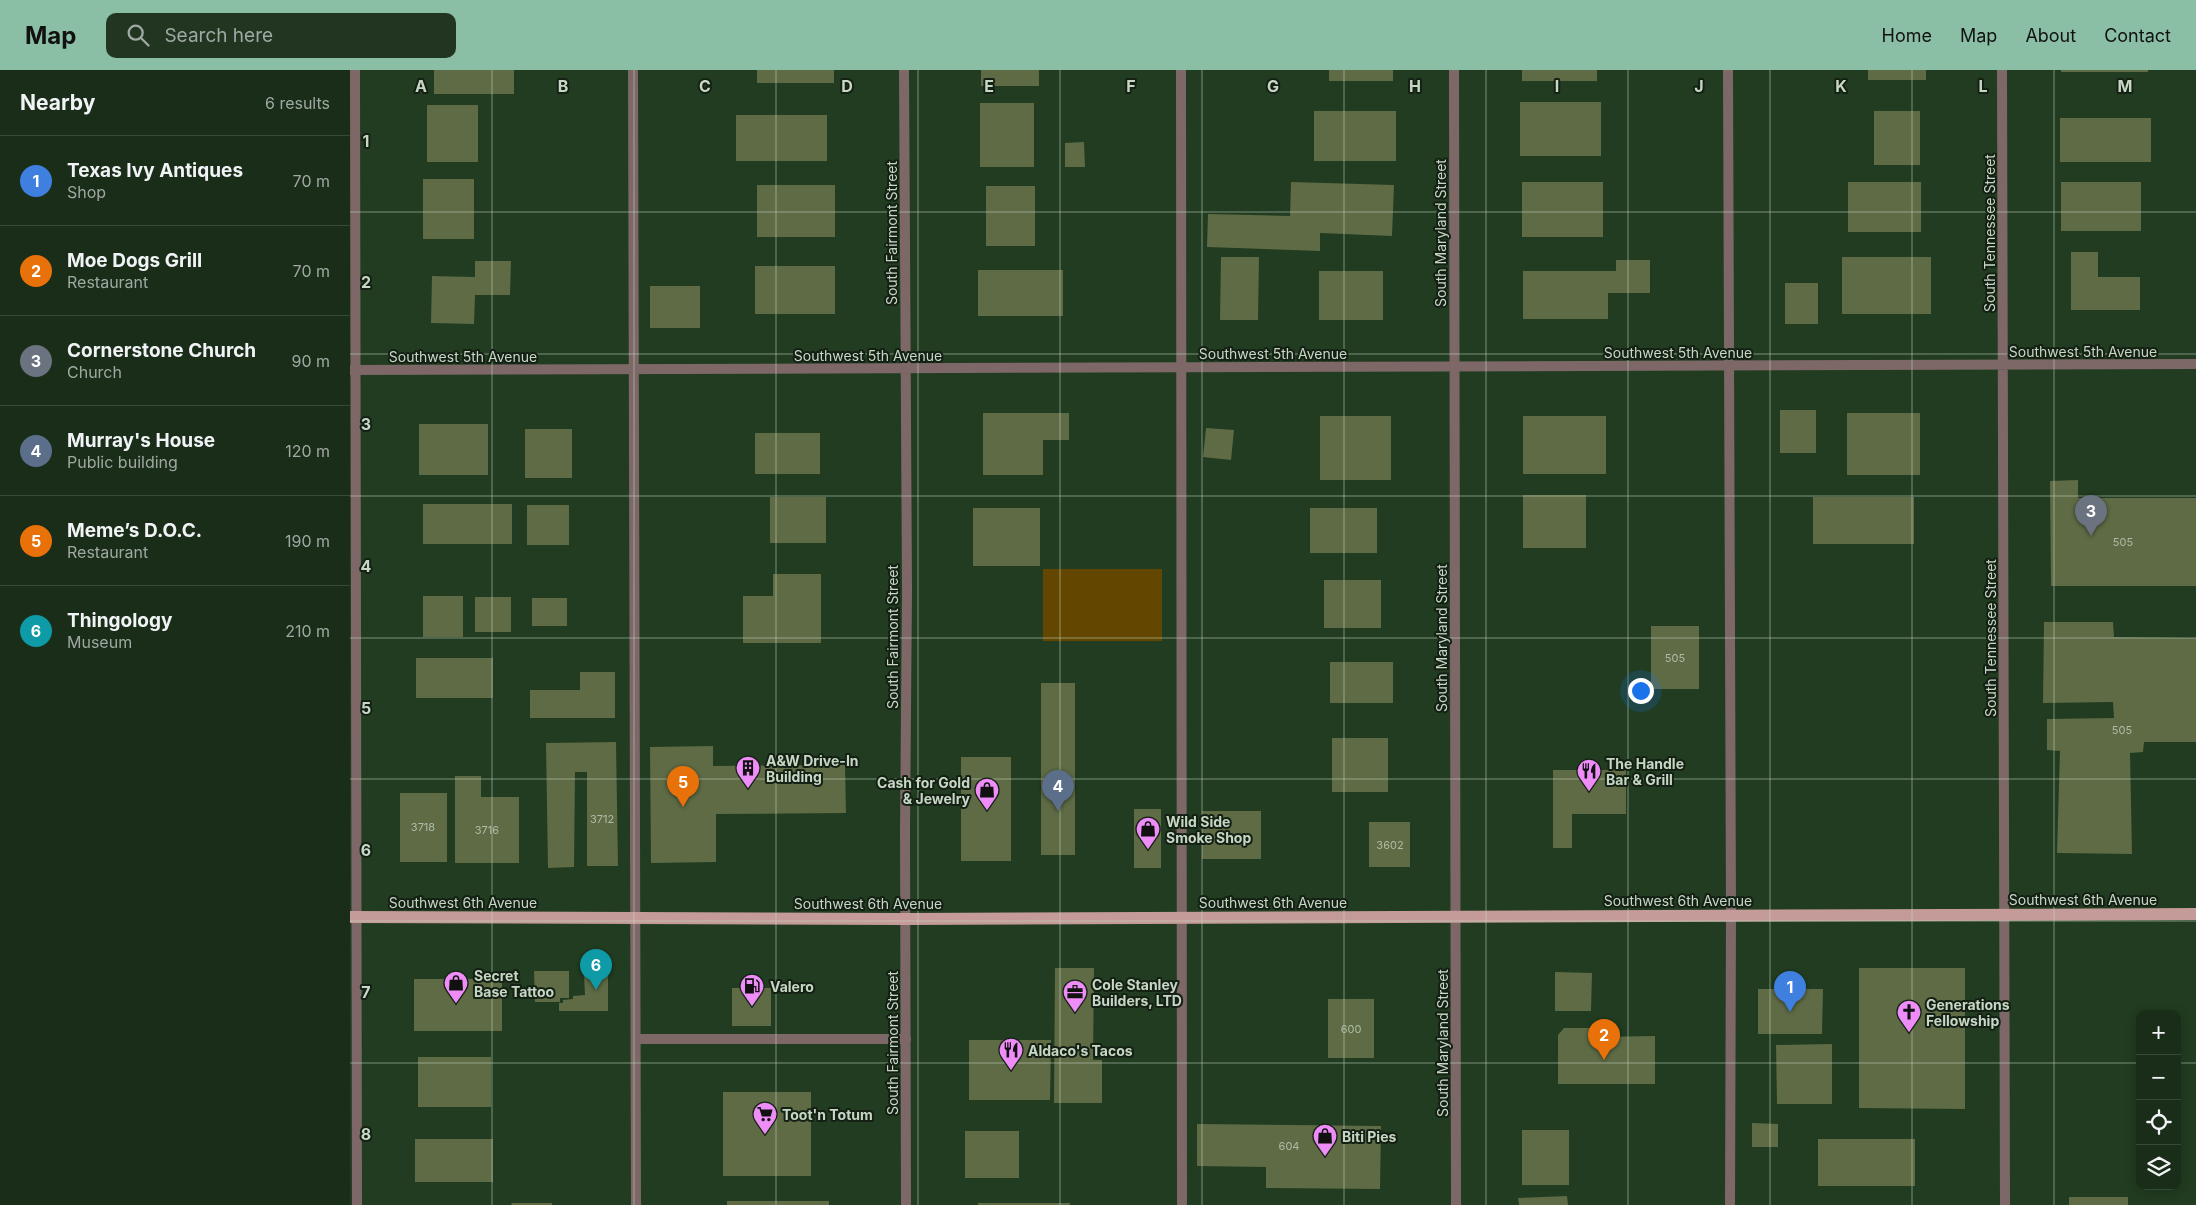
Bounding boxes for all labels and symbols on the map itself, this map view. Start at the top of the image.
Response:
text: A [415,76,427,96]
text: B [558,76,568,96]
text: C [699,76,711,96]
text: D [841,76,853,96]
text: E [984,76,994,96]
text: F [1126,76,1136,96]
text: G [1267,76,1279,96]
text: H [1409,76,1421,96]
text: I [1555,76,1559,96]
text: J [1694,76,1704,96]
text: K [1835,76,1847,96]
text: L [1978,76,1988,96]
text: M [2118,76,2132,96]
text: 1 [363,131,369,151]
street label: South Tennessee Street [1981,154,1998,312]
street label: South Maryland Street [1432,159,1449,307]
street label: South Fairmont Street [883,161,900,305]
text: 2 [361,272,371,292]
street label: Southwest 5th Avenue [2009,343,2157,360]
street label: Southwest 5th Avenue [1604,344,1752,361]
street label: Southwest 5th Avenue [1199,345,1347,362]
street label: Southwest 5th Avenue [794,347,942,364]
street label: Southwest 5th Avenue [389,348,537,365]
text: 3 [361,414,371,434]
pin: 3 [2075,495,2107,536]
house number: 505 [2113,535,2133,549]
text: 4 [361,556,372,576]
street label: South Tennessee Street [1982,559,1999,717]
street label: South Maryland Street [1433,564,1450,712]
street label: South Fairmont Street [884,565,901,709]
house number: 505 [1665,651,1685,665]
your location [1628,678,1654,704]
text: 5 [361,698,371,718]
house number: 505 [2112,723,2132,737]
place label: A&W Drive-In Building [766,752,859,785]
building icon: A&W Drive-In Building [735,755,761,789]
place label: The Handle Bar & Grill [1606,755,1684,788]
restaurant icon: The Handle Bar & Grill [1576,758,1602,792]
pin: 5 [667,766,699,807]
pin: 4 [1042,770,1074,811]
place label: Cash for Gold & Jewelry [877,774,971,807]
shop icon: Cash for Gold & Jewelry [974,777,1000,811]
house number: 3712 [590,812,614,826]
place label: Wild Side Smoke Shop [1166,813,1251,846]
shop icon: Wild Side Smoke Shop [1135,816,1161,850]
house number: 3718 [411,820,435,834]
house number: 3716 [475,823,499,837]
house number: 3602 [1376,838,1404,852]
text: 6 [361,840,371,860]
street label: Southwest 6th Avenue [2009,891,2157,908]
street label: Southwest 6th Avenue [1604,892,1752,909]
street label: Southwest 6th Avenue [389,894,537,911]
street label: Southwest 6th Avenue [1199,894,1347,911]
street label: Southwest 6th Avenue [794,895,942,912]
pin: 6 [580,949,612,990]
place label: Secret Base Tattoo [474,967,555,1000]
street label: South Maryland Street [1434,969,1451,1117]
shop icon: Secret Base Tattoo [443,970,469,1004]
street label: South Fairmont Street [884,971,901,1115]
pin: 1 [1774,971,1806,1012]
fuel station icon: Valero [739,973,765,1007]
place label: Cole Stanley Builders, LTD [1092,976,1182,1009]
place label: Valero [770,978,814,995]
office icon: Cole Stanley Builders, LTD [1062,979,1088,1013]
text: 7 [361,982,371,1002]
place label: Generations Fellowship [1926,996,2010,1029]
church icon: Generations Fellowship [1896,999,1922,1033]
pin: 2 [1588,1019,1620,1060]
house number: 600 [1341,1022,1361,1036]
restaurant icon: Aldaco's Tacos [998,1037,1024,1071]
place label: Aldaco's Tacos [1028,1042,1133,1059]
supermarket icon: Toot'n Totum [752,1101,778,1135]
place label: Toot'n Totum [782,1106,873,1123]
shop icon: Biti Pies [1312,1123,1338,1157]
text: 8 [361,1124,371,1144]
place label: Biti Pies [1342,1128,1396,1145]
house number: 604 [1279,1139,1299,1153]

